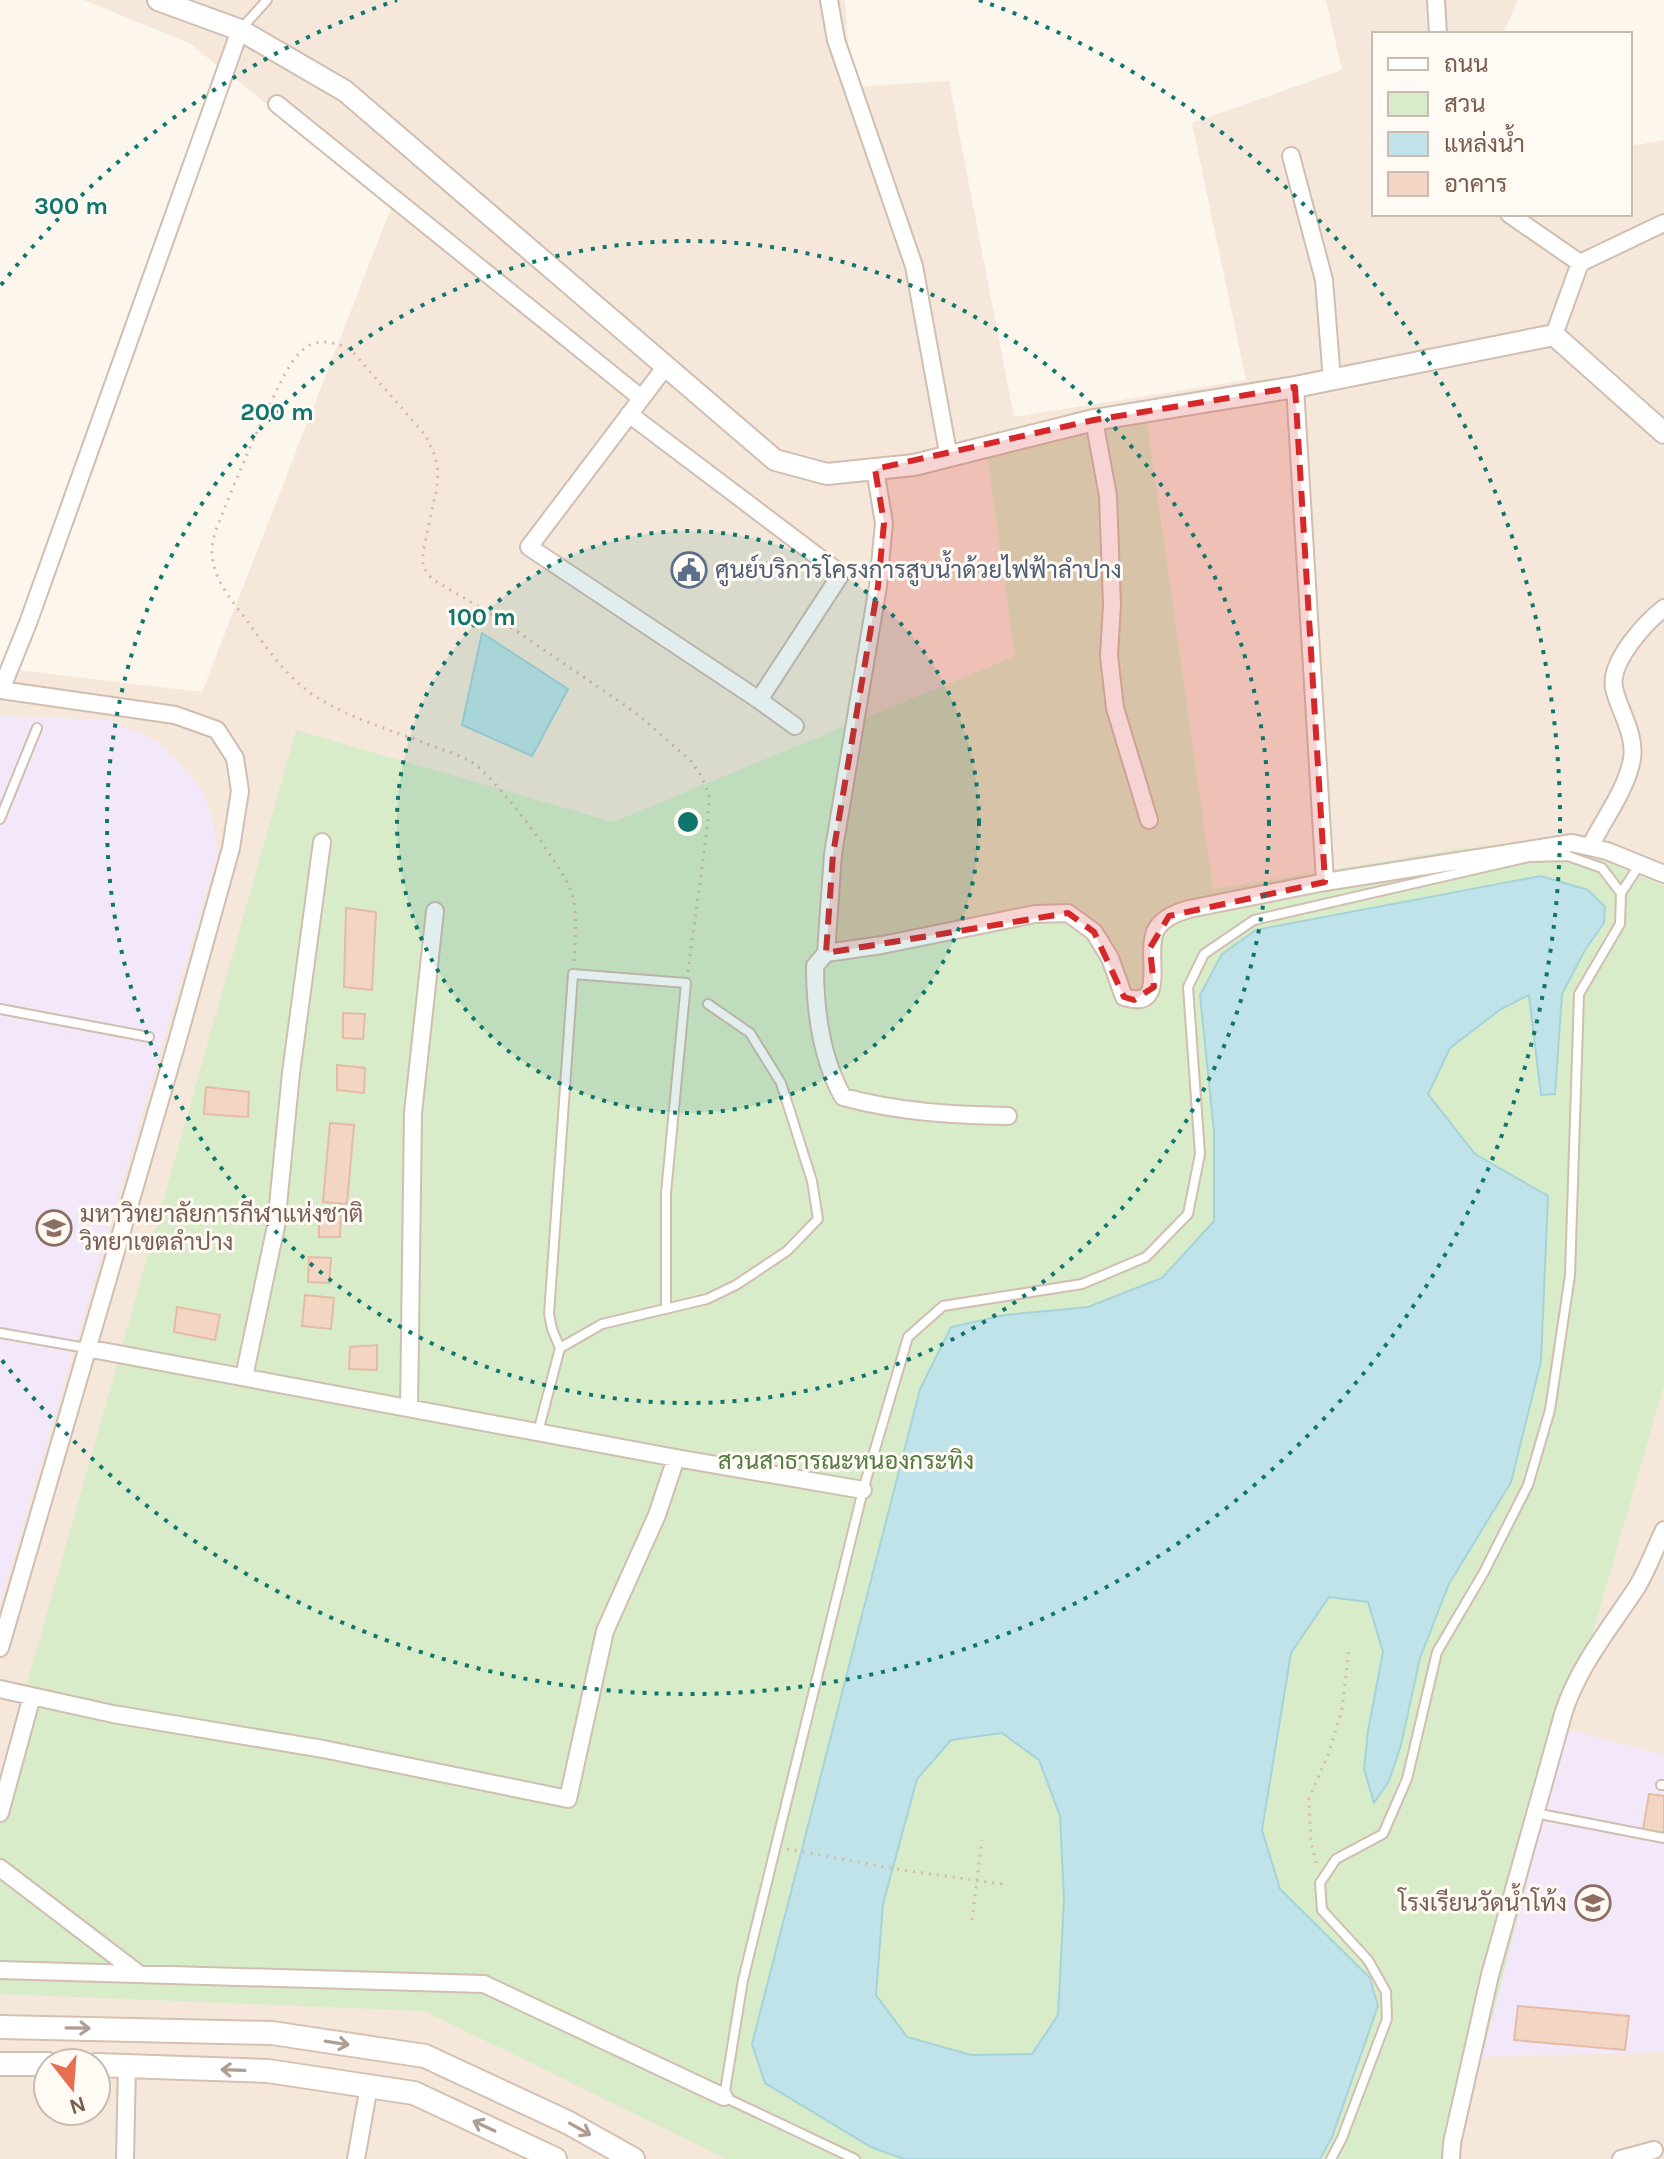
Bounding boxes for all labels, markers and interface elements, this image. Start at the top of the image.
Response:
legend [1372,32,1632,216]
text: ถนน [1444,50,1489,78]
text: สวน [1444,90,1486,118]
text: แหล่งน้ำ [1444,124,1525,158]
text: อาคาร [1444,170,1507,198]
text: 300 m [34,192,108,220]
text: 200 m [240,398,314,426]
place label: ศูนย์บริการโครงการสูบน้ำด้วยไฟฟ้าลําปาง [715,550,1122,587]
public building icon: ศูนย์บริการโครงการสูบน้ำด้วยไฟฟ้าลําปาง [670,551,708,589]
text: 100 m [448,603,516,631]
centre of rings [674,808,702,836]
place label: มหาวิทยาลัยการกีฬาแห่งชาติ วิทยาเขตลำปาง [79,1199,363,1256]
school or university icon: มหาวิทยาลัยการกีฬาแห่งชาติ วิทยาเขตลำปาง [35,1209,73,1247]
park label: สวนสาธารณะหนองกระทิง [718,1447,974,1475]
place label: โรงเรียนวัดน้ำโท้ง [1396,1883,1567,1917]
school or university icon: โรงเรียนวัดน้ำโท้ง [1574,1884,1612,1922]
one-way arrow [64,2021,91,2036]
one-way arrow [324,2036,349,2051]
north arrow [32,2047,112,2127]
one-way arrow [220,2062,247,2077]
text: N [66,2090,89,2120]
one-way arrow [472,2118,496,2133]
one-way arrow [568,2121,591,2137]

